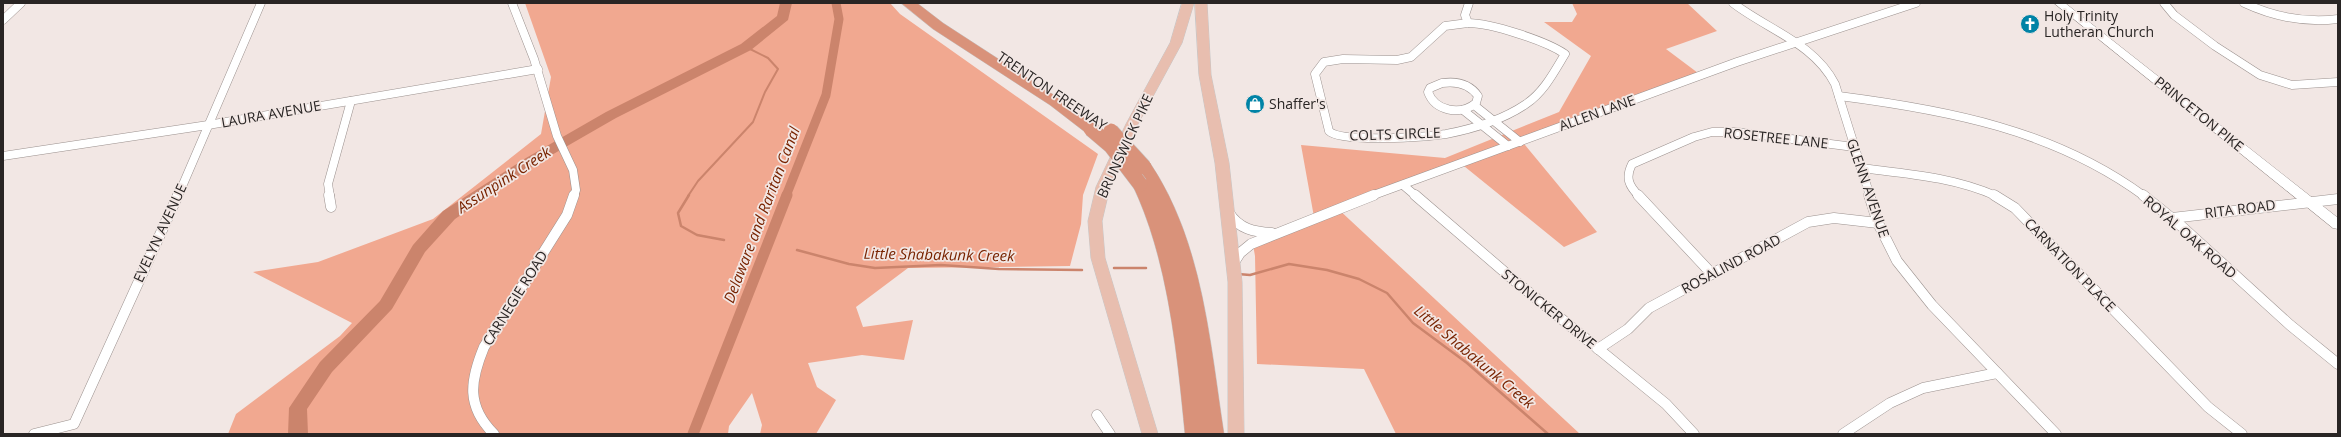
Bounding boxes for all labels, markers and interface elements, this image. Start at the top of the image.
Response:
place label: Holy Trinity Lutheran Church [2044,6,2154,41]
church icon: Holy Trinity Lutheran Church [2019,13,2041,35]
street label: TRENTON FREEWAY [994,47,1111,134]
street label: PRINCETON PIKE [2151,72,2248,155]
street label: ALLEN LANE [1556,90,1638,135]
street label: BRUNSWICK PIKE [1092,91,1157,201]
shop icon: Shaffer's [1244,93,1266,115]
place label: Shaffer's [1269,94,1326,113]
street label: LAURA AVENUE [220,95,322,132]
street label: COLTS CIRCLE [1349,122,1441,145]
water label: Delaware and Raritan Canal [718,123,804,305]
street label: ROSETREE LANE [1723,123,1829,152]
street label: GLENN AVENUE [1843,136,1894,240]
water label: Assunpink Creek [452,141,555,217]
street label: EVELYN AVENUE [128,180,191,285]
street label: ROYAL OAK ROAD [2140,191,2241,282]
street label: RITA ROAD [2203,195,2276,222]
street label: CARNATION PLACE [2021,214,2120,316]
street label: ROSALIND ROAD [1678,229,1784,298]
water label: Little Shabakunk Creek [863,243,1015,265]
street label: CARNEGIE ROAD [478,247,551,349]
street label: STONICKER DRIVE [1498,264,1601,353]
water label: Little Shabakunk Creek [1410,300,1539,413]

